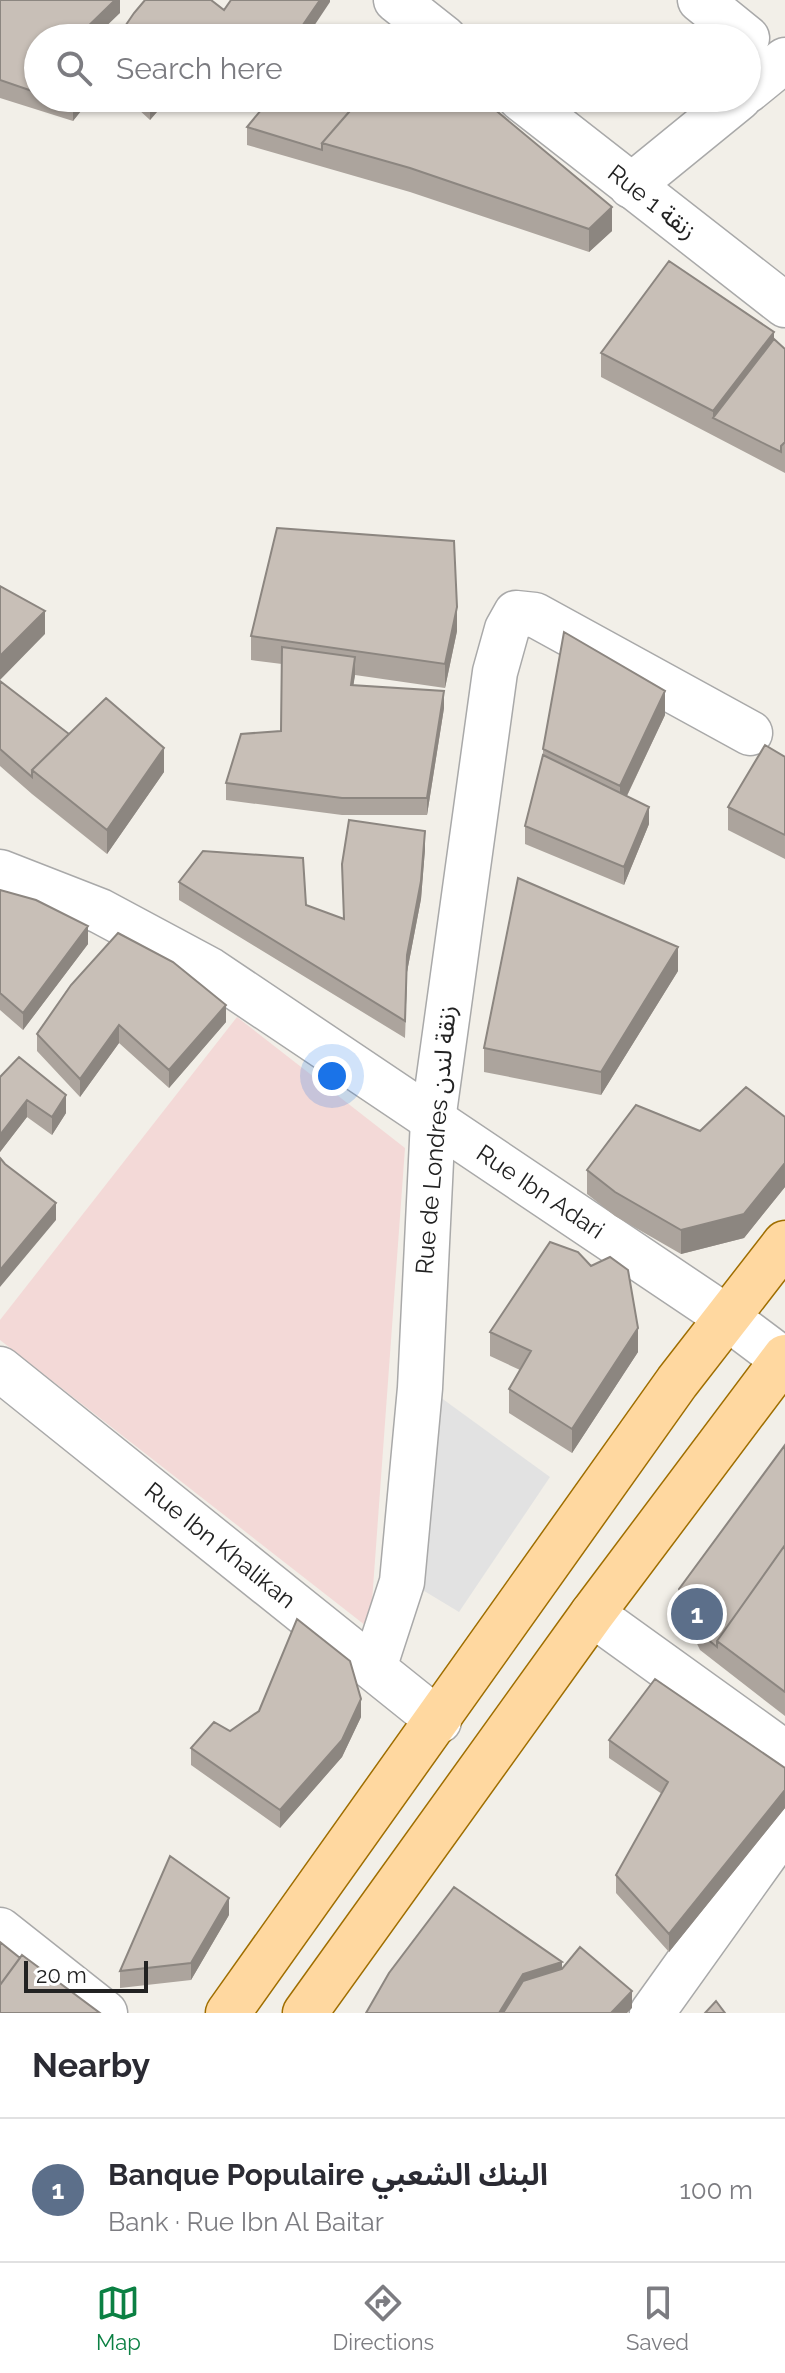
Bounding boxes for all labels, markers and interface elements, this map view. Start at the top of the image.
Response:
search box [24,24,761,112]
icon: search [52,46,96,90]
text: Search here [116,51,283,86]
street label: Rue 1 زنقة [602,158,702,245]
street label: Rue de Londres زنقة لندن [409,1004,462,1276]
your location [312,1056,352,1096]
street label: Rue Ibn Adari [471,1138,610,1245]
street label: Rue Ibn Khalikan [139,1476,302,1614]
pin: 1 [671,1584,723,1644]
scale bar [24,1957,148,1993]
text: 20 m [36,1962,87,1988]
text: Nearby [32,2045,150,2085]
text: Banque Populaire البنك الشعبي [108,2157,548,2192]
text: 1 [52,2175,64,2205]
text: 100 m [680,2175,753,2205]
text: Bank · Rue Ibn Al Baitar [108,2207,384,2237]
tab: Map [96,2281,141,2355]
tab: Directions [333,2281,434,2355]
tab: Saved [626,2281,689,2355]

